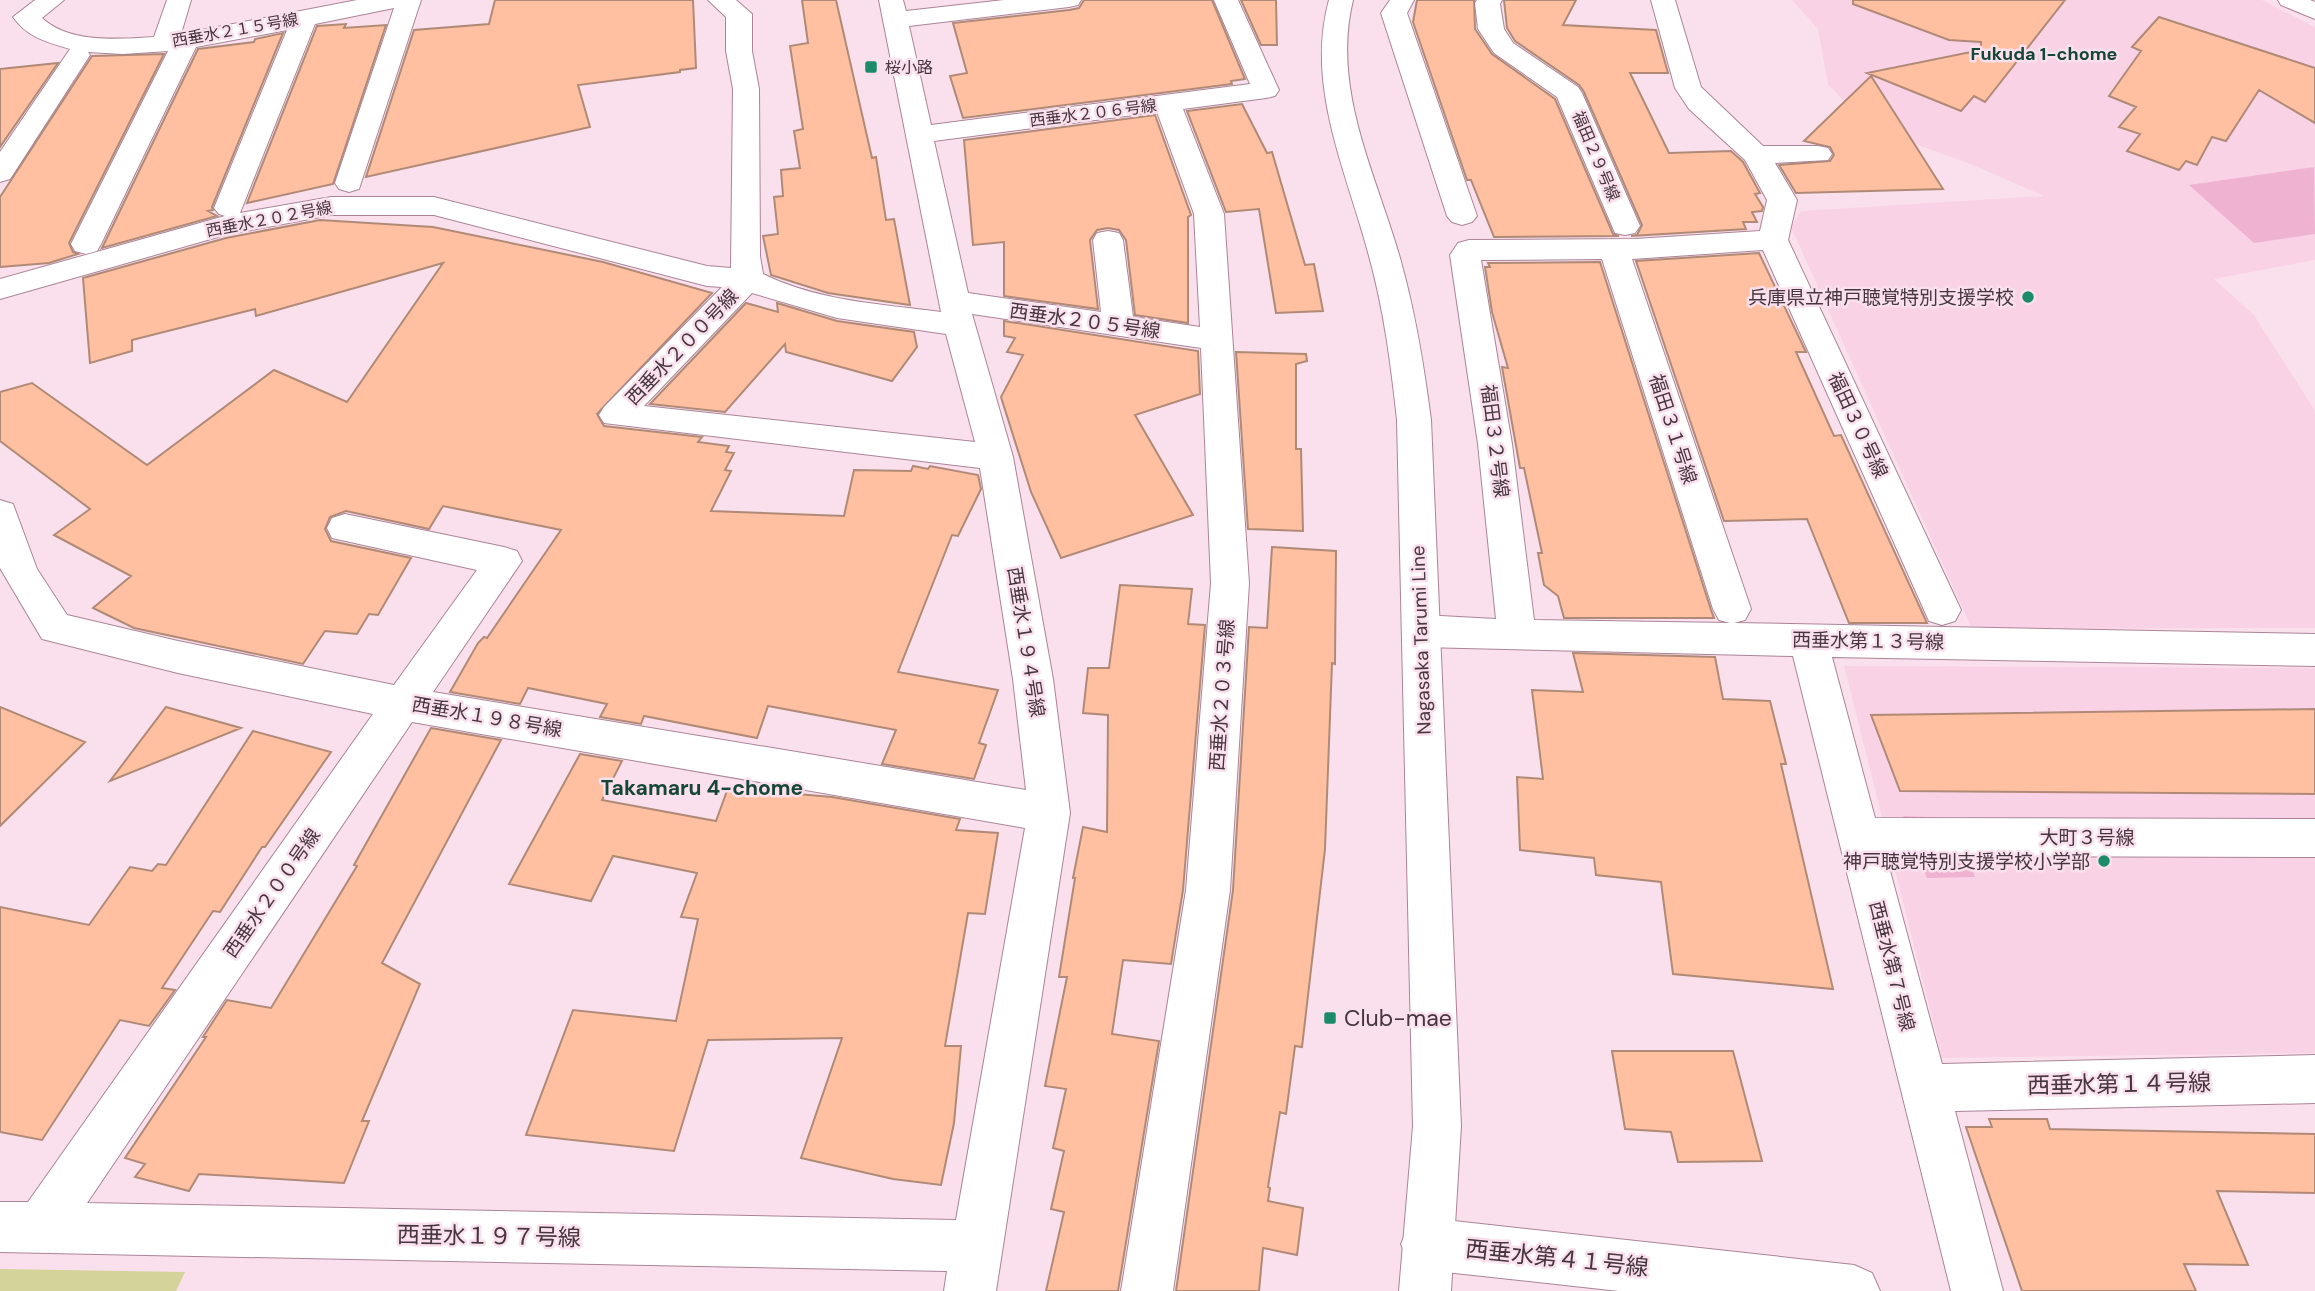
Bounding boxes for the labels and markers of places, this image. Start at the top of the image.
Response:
place label: 桜小路 [885,57,933,78]
marker: 桜小路 [863,59,879,75]
place label: 兵庫県立神戸聴覚特別支援学校 [1748,285,2014,310]
marker: 兵庫県立神戸聴覚特別支援学校 [2020,289,2036,305]
place label: 神戸聴覚特別支援学校小学部 [1843,849,2090,874]
marker: 神戸聴覚特別支援学校小学部 [2096,853,2112,869]
place label: Club-mae [1344,1003,1452,1033]
marker: Club-mae [1322,1010,1338,1026]

